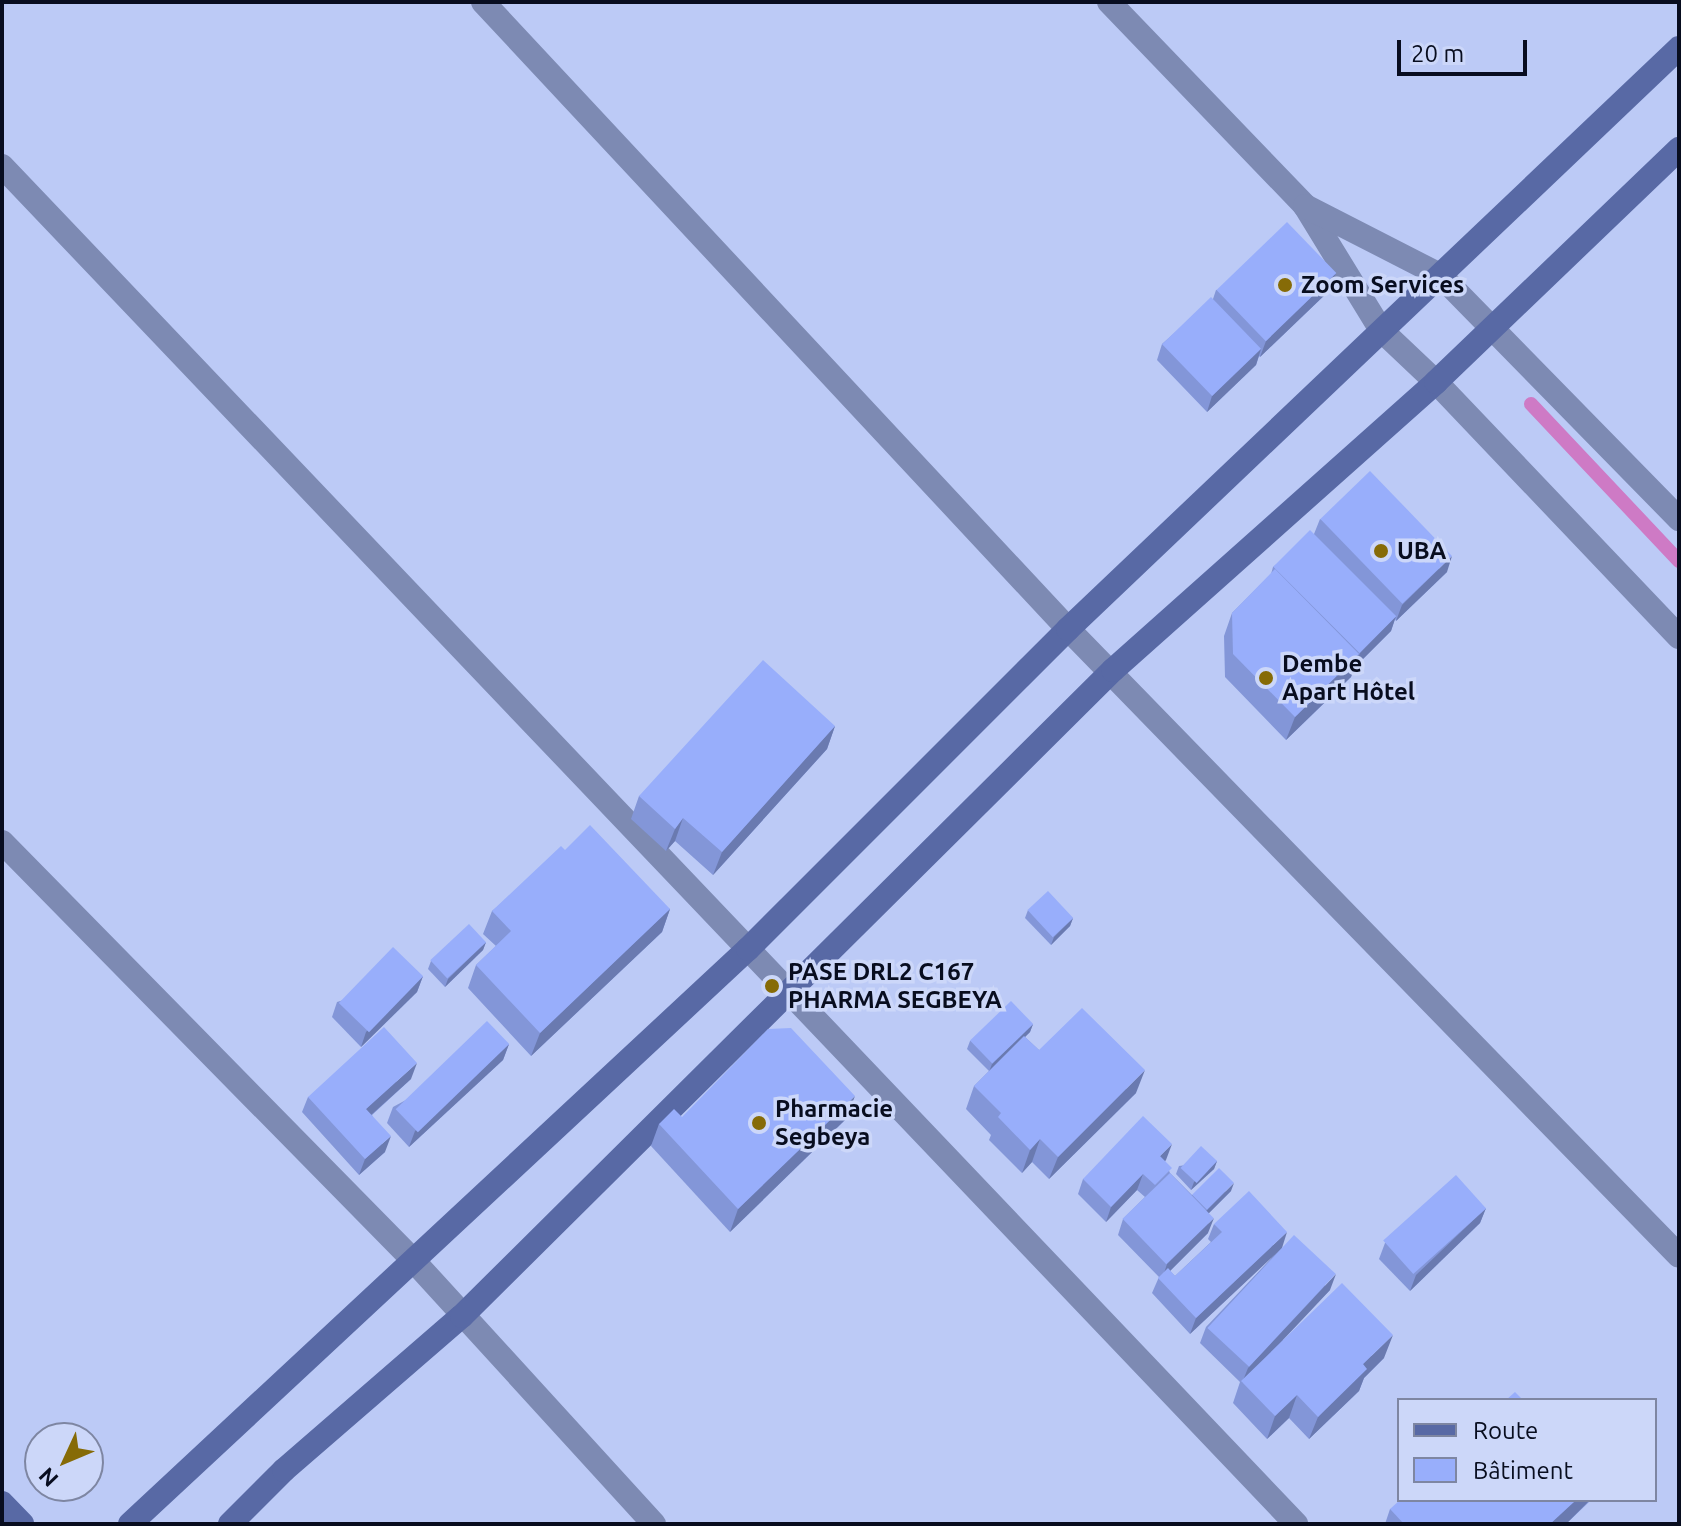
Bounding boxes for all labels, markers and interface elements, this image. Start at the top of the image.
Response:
scale bar [1401,24,1531,74]
text: 20 m [1411,40,1464,67]
place label: Zoom Services [1301,271,1464,299]
marker: Zoom Services [1276,276,1294,294]
place label: UBA [1397,537,1446,565]
marker: UBA [1372,542,1390,560]
place label: Dembe Apart Hôtel [1282,650,1415,706]
marker: Dembe Apart Hôtel [1257,669,1275,687]
place label: PASE DRL2 C167 PHARMA SEGBEYA [788,958,1002,1014]
marker: PASE DRL2 C167 PHARMA SEGBEYA [763,977,781,995]
place label: Pharmacie Segbeya [775,1095,893,1151]
marker: Pharmacie Segbeya [750,1114,768,1132]
legend [1397,1398,1657,1502]
text: Route [1473,1417,1538,1444]
north arrow [24,1422,104,1502]
text: Bâtiment [1473,1457,1573,1484]
text: N [33,1463,63,1492]

